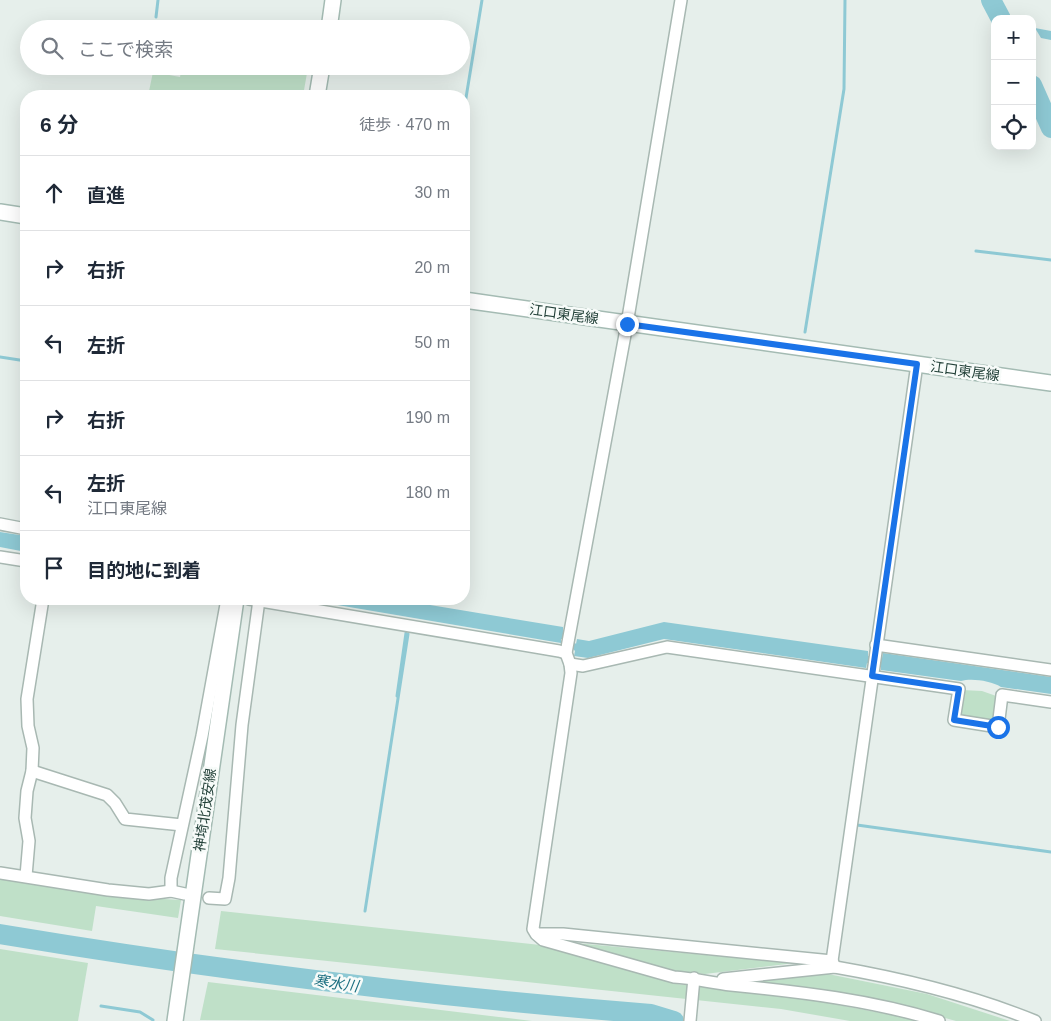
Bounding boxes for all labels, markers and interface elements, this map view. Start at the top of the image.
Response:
map controls [991,15,1036,150]
button: + [991,15,1036,60]
search box [20,20,470,75]
icon: search [38,34,66,62]
text: ここで検索 [78,39,173,60]
button: − [991,60,1036,105]
button: locate [991,105,1036,150]
text: 6 分 [40,113,79,136]
text: 徒歩 · 470 m [359,116,450,133]
icon: ahead [40,179,68,207]
text: 30 m [414,184,450,201]
text: 直進 [87,185,125,206]
icon: right [40,254,68,282]
text: 20 m [414,259,450,276]
text: 右折 [87,260,125,281]
street label: 江口東尾線 [528,301,600,327]
route end [616,313,639,336]
icon: left [40,329,68,357]
text: 50 m [414,334,450,351]
text: 左折 [87,335,125,356]
street label: 江口東尾線 [929,358,1001,384]
icon: right [40,404,68,432]
text: 190 m [406,409,450,426]
text: 右折 [87,410,125,431]
text: 左折 [87,473,125,494]
icon: left [40,479,68,507]
text: 180 m [406,484,450,501]
text: 江口東尾線 [87,500,167,517]
icon: arrive [40,554,68,582]
text: 目的地に到着 [87,560,201,581]
route start [987,716,1010,739]
street label: 神埼北茂安線 [191,767,219,853]
water label: 寒水川 [313,971,361,995]

